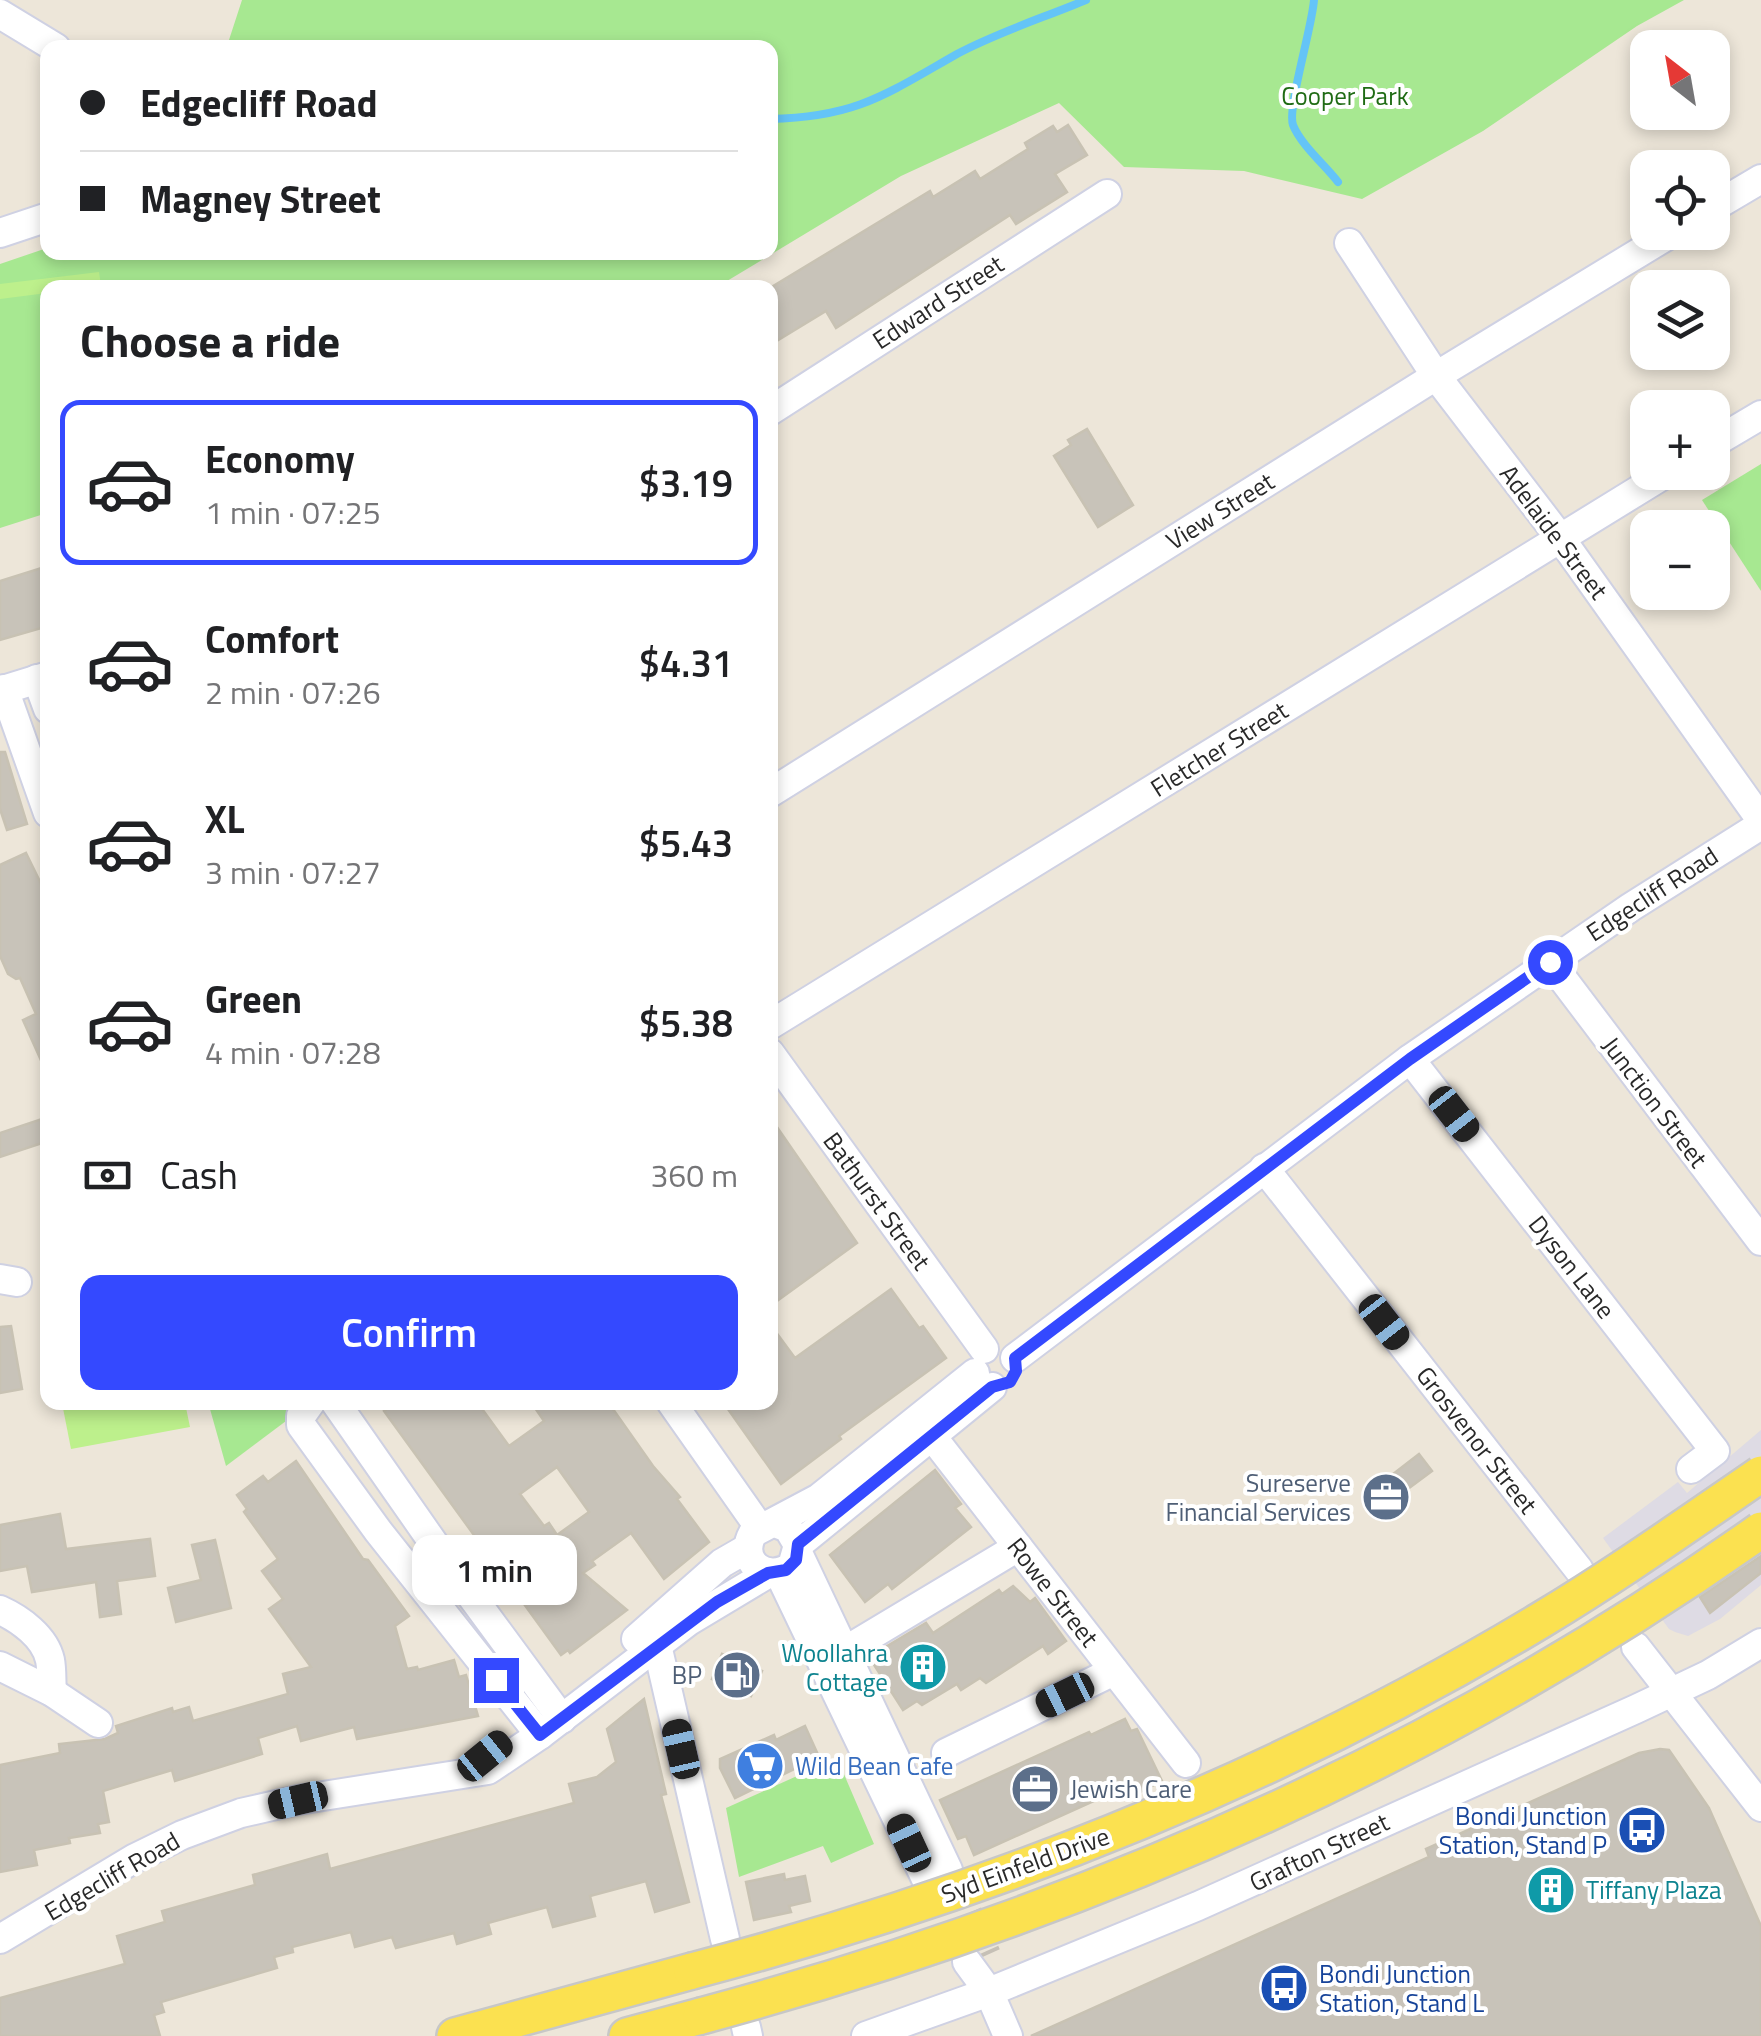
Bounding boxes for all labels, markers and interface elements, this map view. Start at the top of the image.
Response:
north arrow [1630,30,1730,130]
map controls [1630,30,1730,610]
text: Edgecliff Road [140,74,378,132]
park label: Cooper Park [1281,77,1409,115]
button: locate [1630,150,1730,250]
text: Magney Street [140,170,381,228]
street label: Edward Street [865,245,1011,359]
button: layers [1630,270,1730,370]
text: Choose a ride [80,306,340,374]
button: + [1630,390,1730,490]
text: Economy [205,430,355,488]
icon: car [85,438,175,528]
text: $3.19 [639,454,733,512]
street label: Adelaide Street [1491,457,1618,608]
street label: View Street [1158,463,1282,559]
text: 1 min · 07:25 [205,488,381,536]
button: − [1630,510,1730,610]
text: Comfort [205,610,339,668]
icon: car [85,618,175,708]
text: $4.31 [639,634,733,692]
text: 2 min · 07:26 [205,668,381,716]
street label: Fletcher Street [1143,691,1295,806]
text: XL [205,790,245,848]
icon: car [85,798,175,888]
text: $5.43 [639,814,733,872]
street label: Edgecliff Road [1578,837,1726,951]
text: 3 min · 07:27 [205,848,381,896]
route start [1528,940,1573,985]
text: Green [205,970,302,1028]
icon: car [85,978,175,1068]
text: $5.38 [639,994,733,1052]
text: 4 min · 07:28 [205,1028,381,1076]
street label: Junction Street [1593,1028,1717,1176]
car [1424,1081,1484,1147]
street label: Bathurst Street [814,1124,940,1278]
text: Cash [160,1146,238,1204]
icon: cash [80,1148,135,1203]
text: 360 m [650,1151,738,1199]
street label: Dyson Lane [1519,1207,1625,1327]
button: Confirm [80,1275,738,1390]
car [1354,1289,1414,1355]
street label: Grosvenor Street [1407,1358,1547,1522]
place label: Sureserve Financial Services [1165,1464,1351,1531]
office icon: Sureserve Financial Services [1360,1471,1412,1523]
street label: Rowe Street [998,1529,1108,1655]
callout: 1 min [414,1535,578,1605]
text: 1 min [456,1546,533,1594]
place label: Woollahra Cottage [781,1634,888,1701]
building icon: Woollahra Cottage [897,1641,949,1693]
fuel station icon: BP [711,1649,763,1701]
place label: BP [672,1656,702,1694]
route end [474,1658,519,1703]
car [1031,1668,1099,1722]
car [660,1716,702,1782]
car [452,1725,518,1787]
supermarket icon: Wild Bean Cafe [734,1740,786,1792]
place label: Wild Bean Cafe [795,1747,953,1785]
office icon: Jewish Care [1009,1763,1061,1815]
place label: Jewish Care [1070,1770,1192,1808]
car [265,1779,331,1821]
place label: Bondi Junction Station, Stand P [1439,1797,1607,1864]
street label: Grafton Street [1243,1803,1395,1901]
bus stop icon: Bondi Junction Station, Stand P [1616,1804,1668,1856]
car [883,1809,935,1877]
street label: Syd Einfeld Drive [936,1817,1114,1913]
street label: Edgecliff Road [37,1822,187,1930]
building icon: Tiffany Plaza [1525,1864,1577,1916]
place label: Tiffany Plaza [1586,1871,1722,1909]
place label: Bondi Junction Station, Stand L [1319,1955,1484,2022]
bus stop icon: Bondi Junction Station, Stand L [1258,1962,1310,2014]

